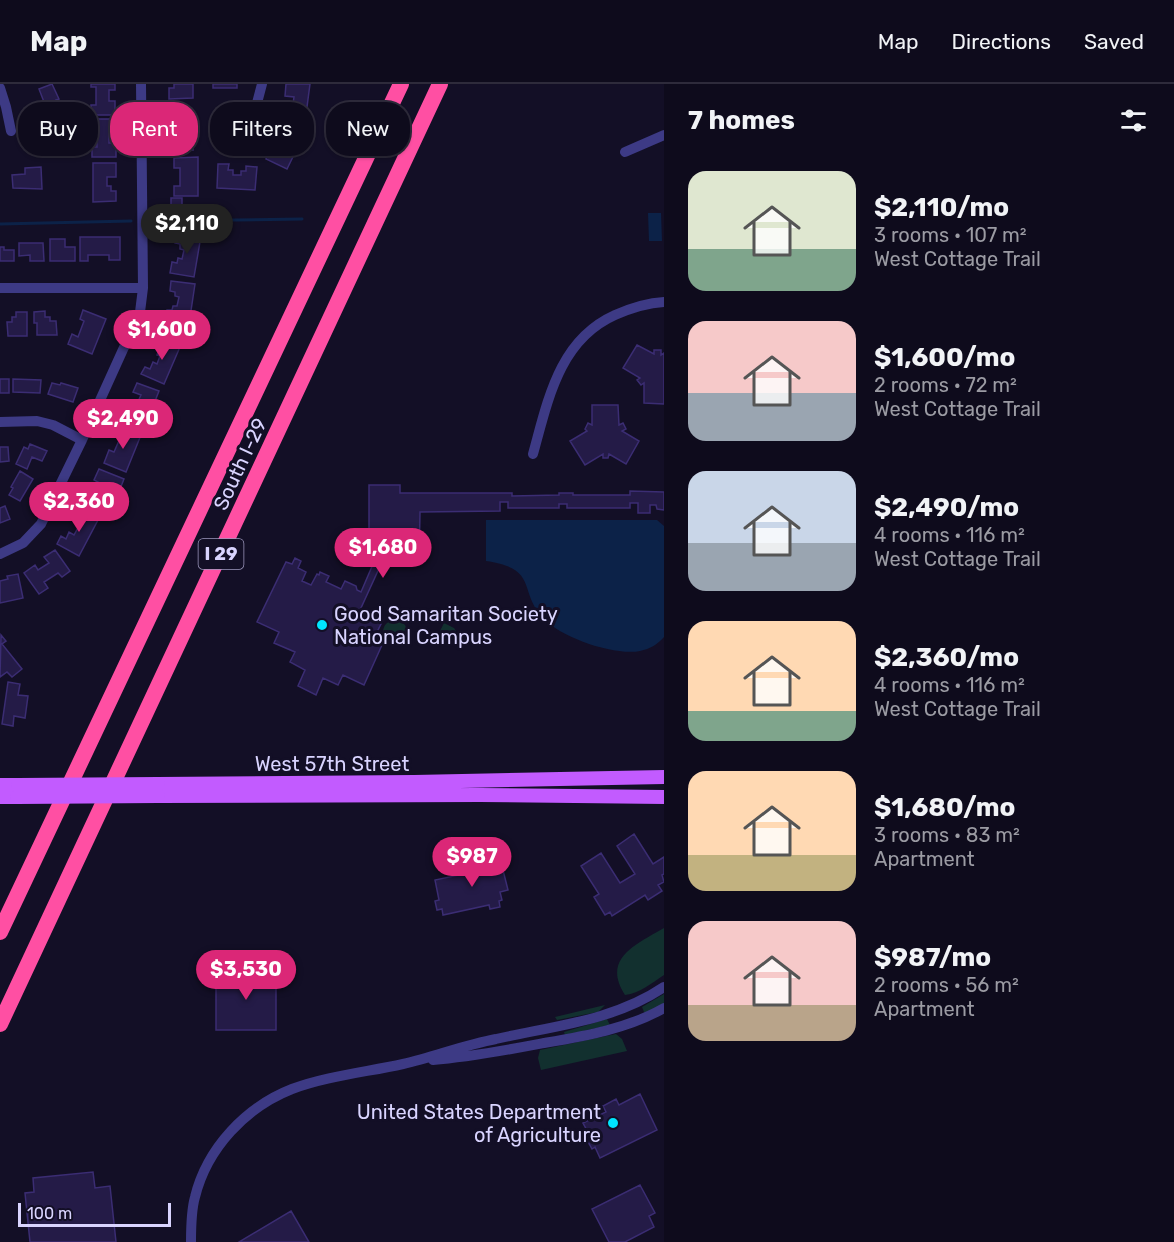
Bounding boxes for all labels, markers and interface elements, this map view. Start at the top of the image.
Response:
text: Map [30,25,87,58]
text: Map [878,29,919,54]
text: Directions [952,29,1051,54]
text: Saved [1084,29,1144,54]
chip: Buy [18,102,98,156]
chip: Rent [110,102,198,156]
chip: Filters [210,102,314,156]
chip: New [326,102,410,156]
icon: filters [1117,104,1150,137]
text: 7 homes [688,105,795,136]
text: $2,110/mo [874,192,1009,223]
icon: home [736,195,808,267]
pin: $2,110 [138,204,236,255]
text: $2,110 [155,211,219,235]
text: 3 rooms · 107 m² [874,223,1027,247]
text: West Cottage Trail [874,247,1041,271]
pin: $1,600 [113,310,211,361]
text: $1,600 [128,317,196,341]
text: $1,600/mo [874,342,1016,373]
icon: home [736,345,808,417]
text: 2 rooms · 72 m² [874,373,1017,397]
text: West Cottage Trail [874,397,1041,421]
pin: $2,490 [74,399,172,450]
text: $2,490 [87,406,159,430]
street label: South I-29 [208,414,272,514]
pin: $2,360 [30,482,128,533]
text: $2,360 [43,489,115,513]
text: $2,490/mo [874,492,1019,523]
icon: home [736,495,808,567]
text: 4 rooms · 116 m² [874,523,1025,547]
pin: $1,680 [334,528,432,579]
text: $1,680 [349,535,417,559]
road number: I 29 [198,539,244,569]
text: West Cottage Trail [874,547,1041,571]
place label: Good Samaritan Society National Campus [334,602,558,649]
marker: Good Samaritan Society National Campus [315,618,329,632]
text: $2,360/mo [874,642,1019,673]
icon: home [736,645,808,717]
text: 4 rooms · 116 m² [874,673,1025,697]
text: West Cottage Trail [874,697,1041,721]
street label: West 57th Street [255,752,409,776]
text: $1,680/mo [874,792,1015,823]
icon: home [736,795,808,867]
text: 3 rooms · 83 m² [874,823,1020,847]
pin: $987 [436,837,508,888]
text: $987 [446,844,498,868]
text: Apartment [874,847,975,871]
text: $987/mo [874,942,991,973]
icon: home [736,945,808,1017]
pin: $3,530 [197,950,295,1001]
text: $3,530 [210,957,282,981]
text: 2 rooms · 56 m² [874,973,1019,997]
text: Apartment [874,997,975,1021]
place label: United States Department of Agriculture [357,1100,601,1147]
marker: United States Department of Agriculture [606,1116,620,1130]
scale bar [18,1200,171,1228]
text: 100 m [27,1204,72,1223]

